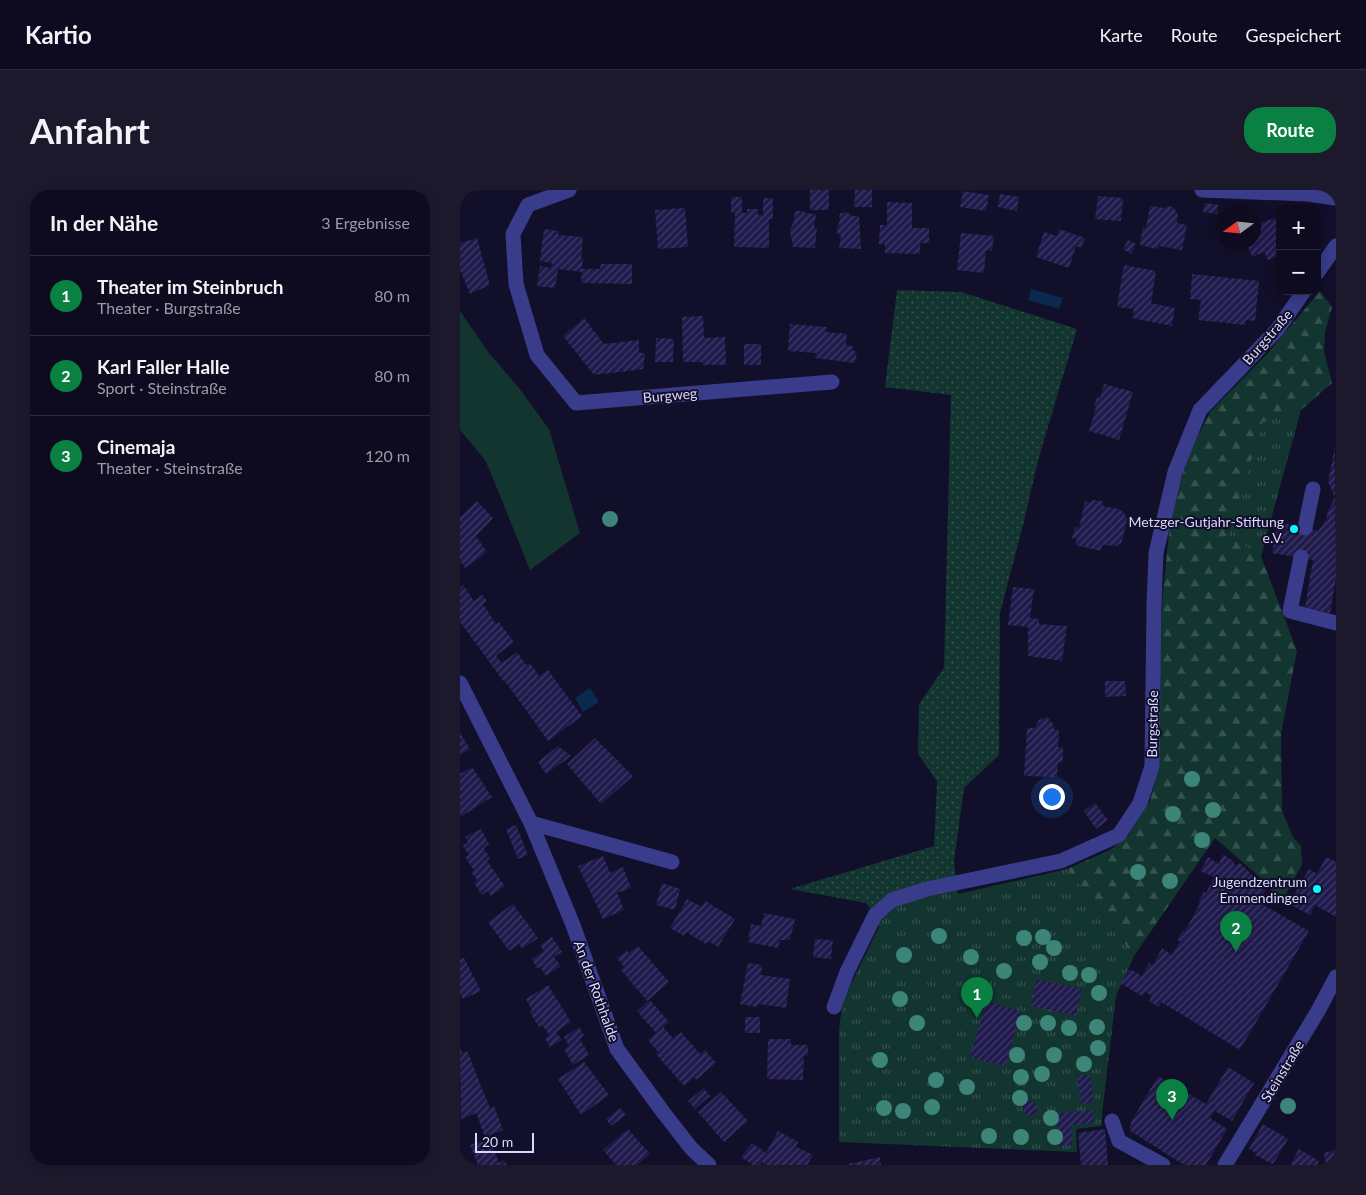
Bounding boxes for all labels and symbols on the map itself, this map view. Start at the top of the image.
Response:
north arrow [1216,205,1261,250]
street label: Burgstraße [1238,306,1296,368]
street label: Burgweg [642,384,698,406]
place label: Metzger-Gutjahr-Stiftung e.V. [1129,513,1284,546]
marker: Metzger-Gutjahr-Stiftung e.V. [1288,523,1300,535]
street label: Burgstraße [1143,690,1161,758]
your location [1039,784,1065,810]
place label: Jugendzentrum Emmendingen [1213,873,1307,906]
marker: Jugendzentrum Emmendingen [1311,883,1323,895]
pin: 2 [1220,911,1252,952]
street label: An der Rothhalde [571,938,623,1044]
pin: 1 [961,977,993,1018]
street label: Steinstraße [1257,1037,1307,1105]
pin: 3 [1156,1079,1188,1120]
scale bar [475,1130,534,1153]

